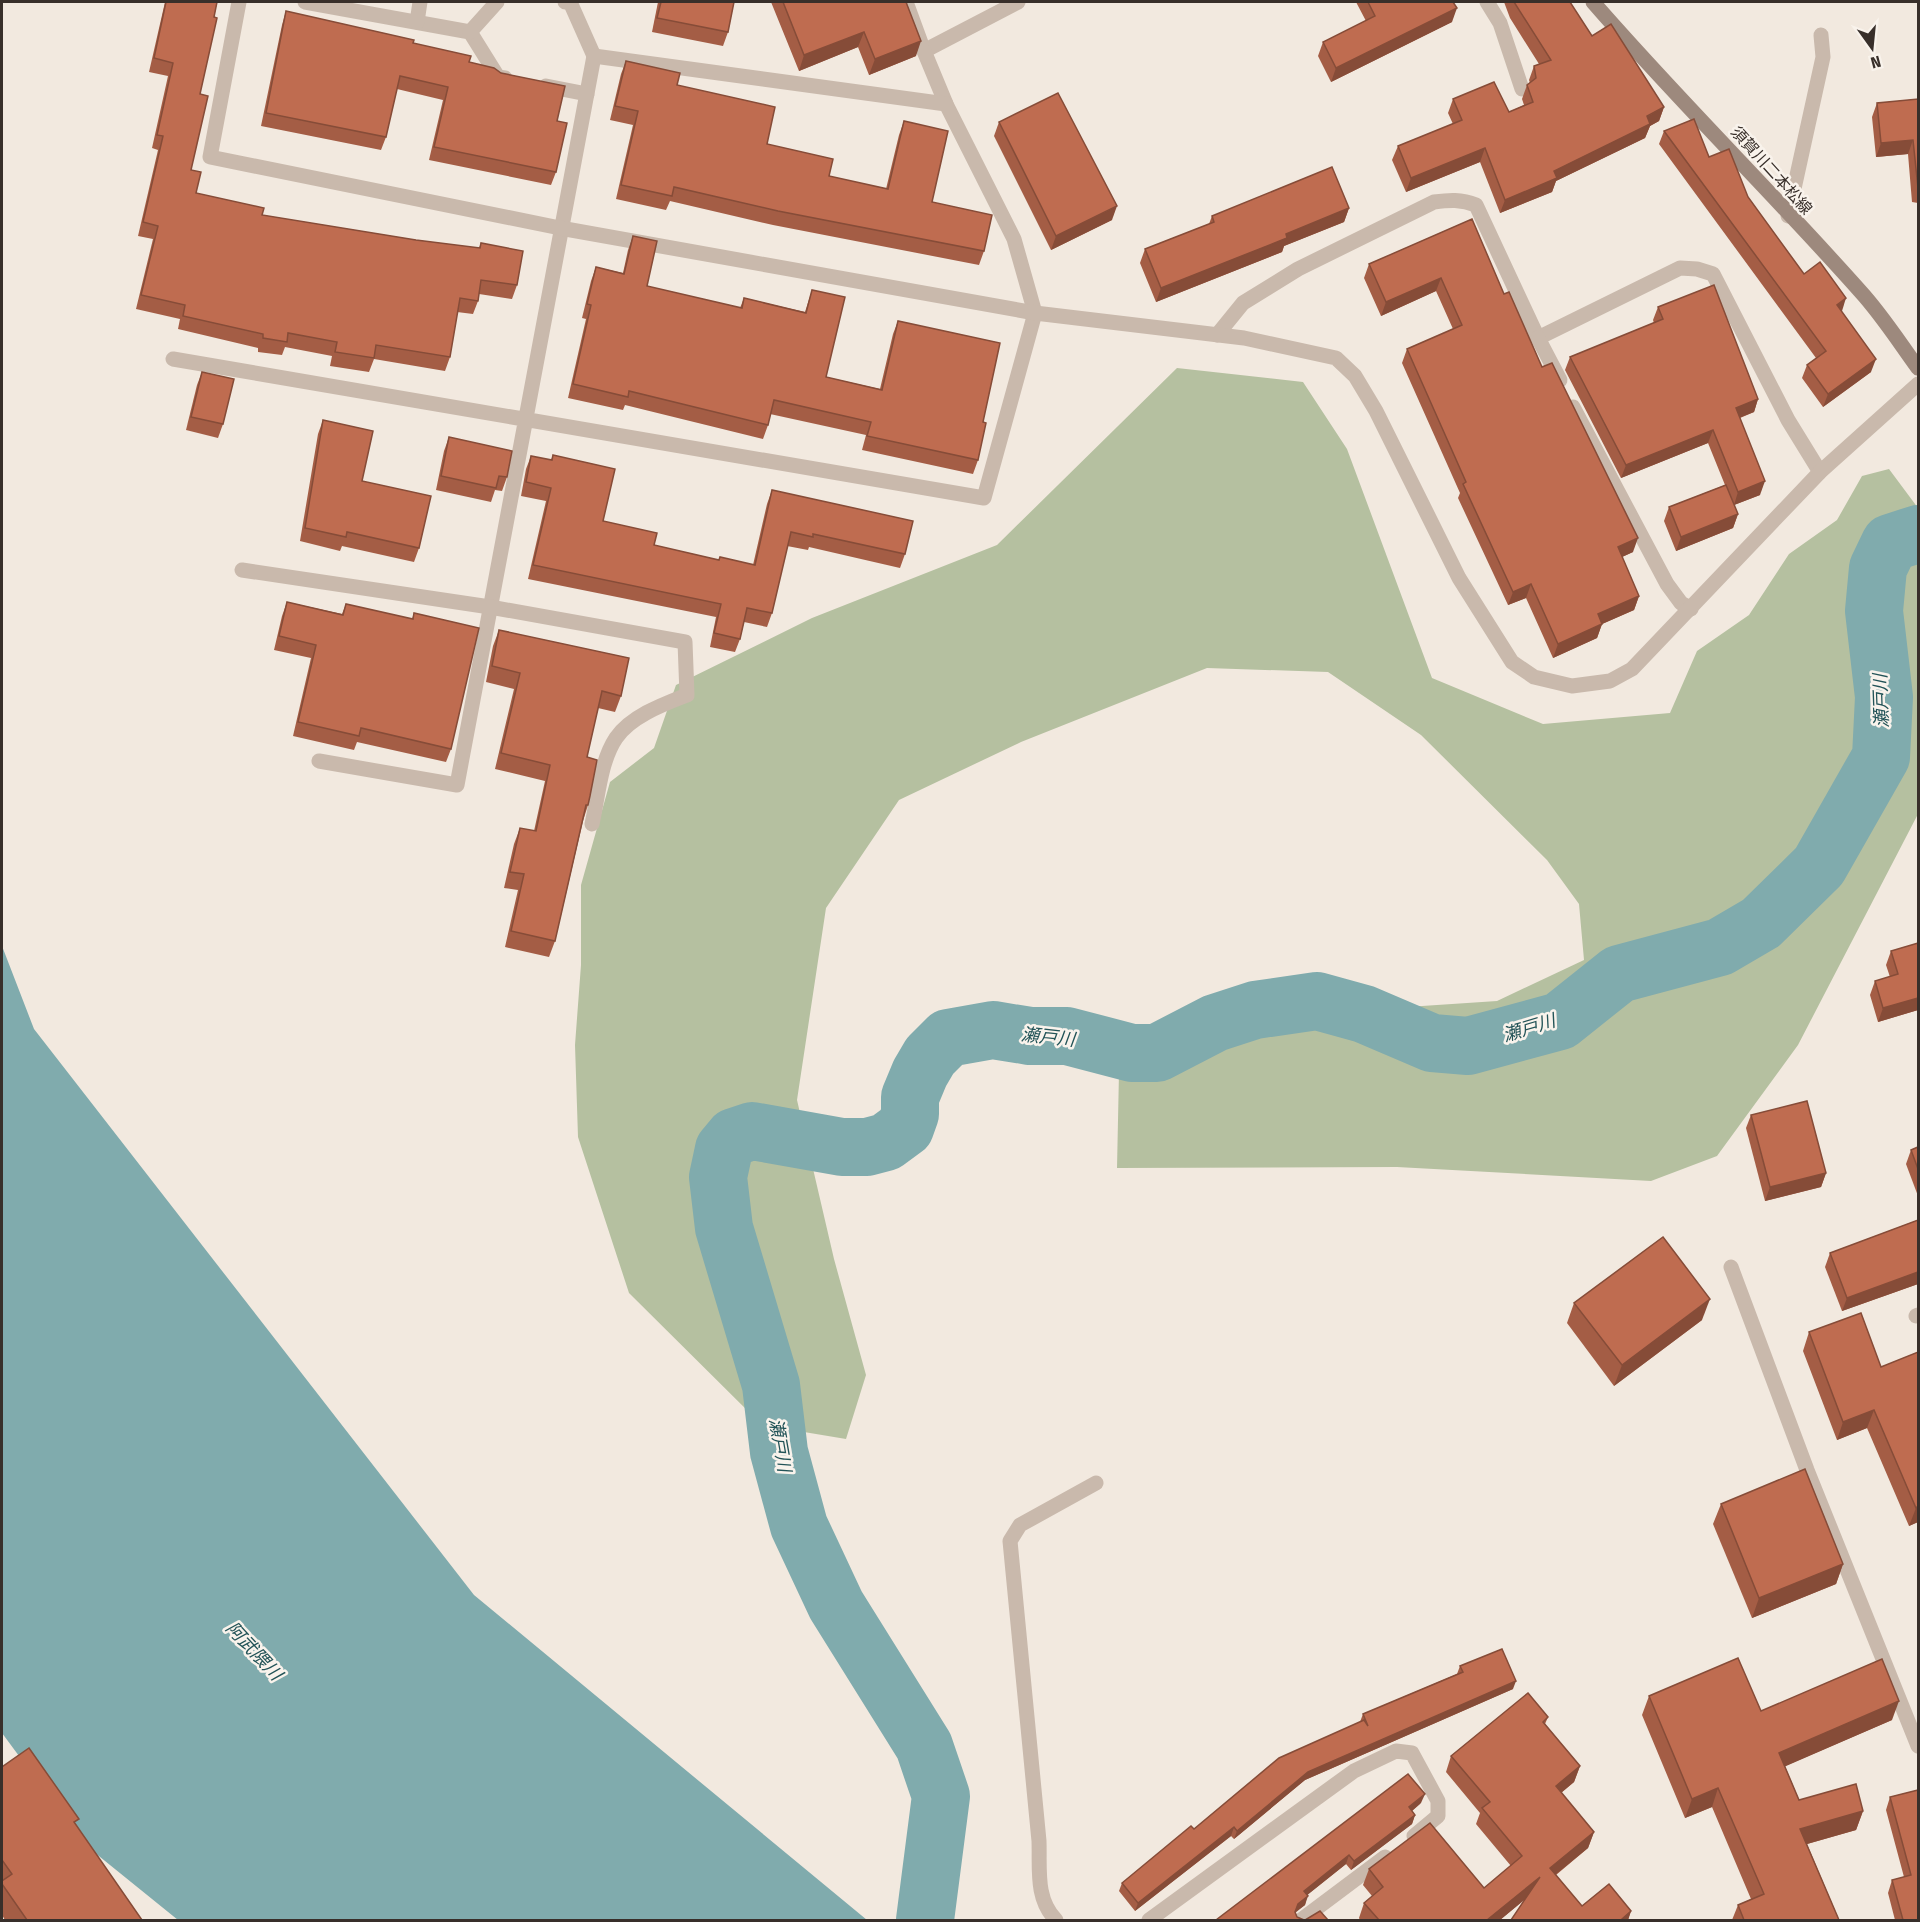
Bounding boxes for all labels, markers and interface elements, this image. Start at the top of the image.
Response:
north arrow [1842,18,1902,78]
text: N [1869,52,1883,72]
street label: 須賀川二本松線 [1727,122,1816,218]
water label: 瀬戸川 [1869,672,1893,728]
water label: 瀬戸川 [1500,1009,1560,1046]
water label: 瀬戸川 [1020,1023,1078,1051]
water label: 瀬戸川 [764,1417,796,1475]
water label: 阿武隈川 [221,1617,288,1686]

